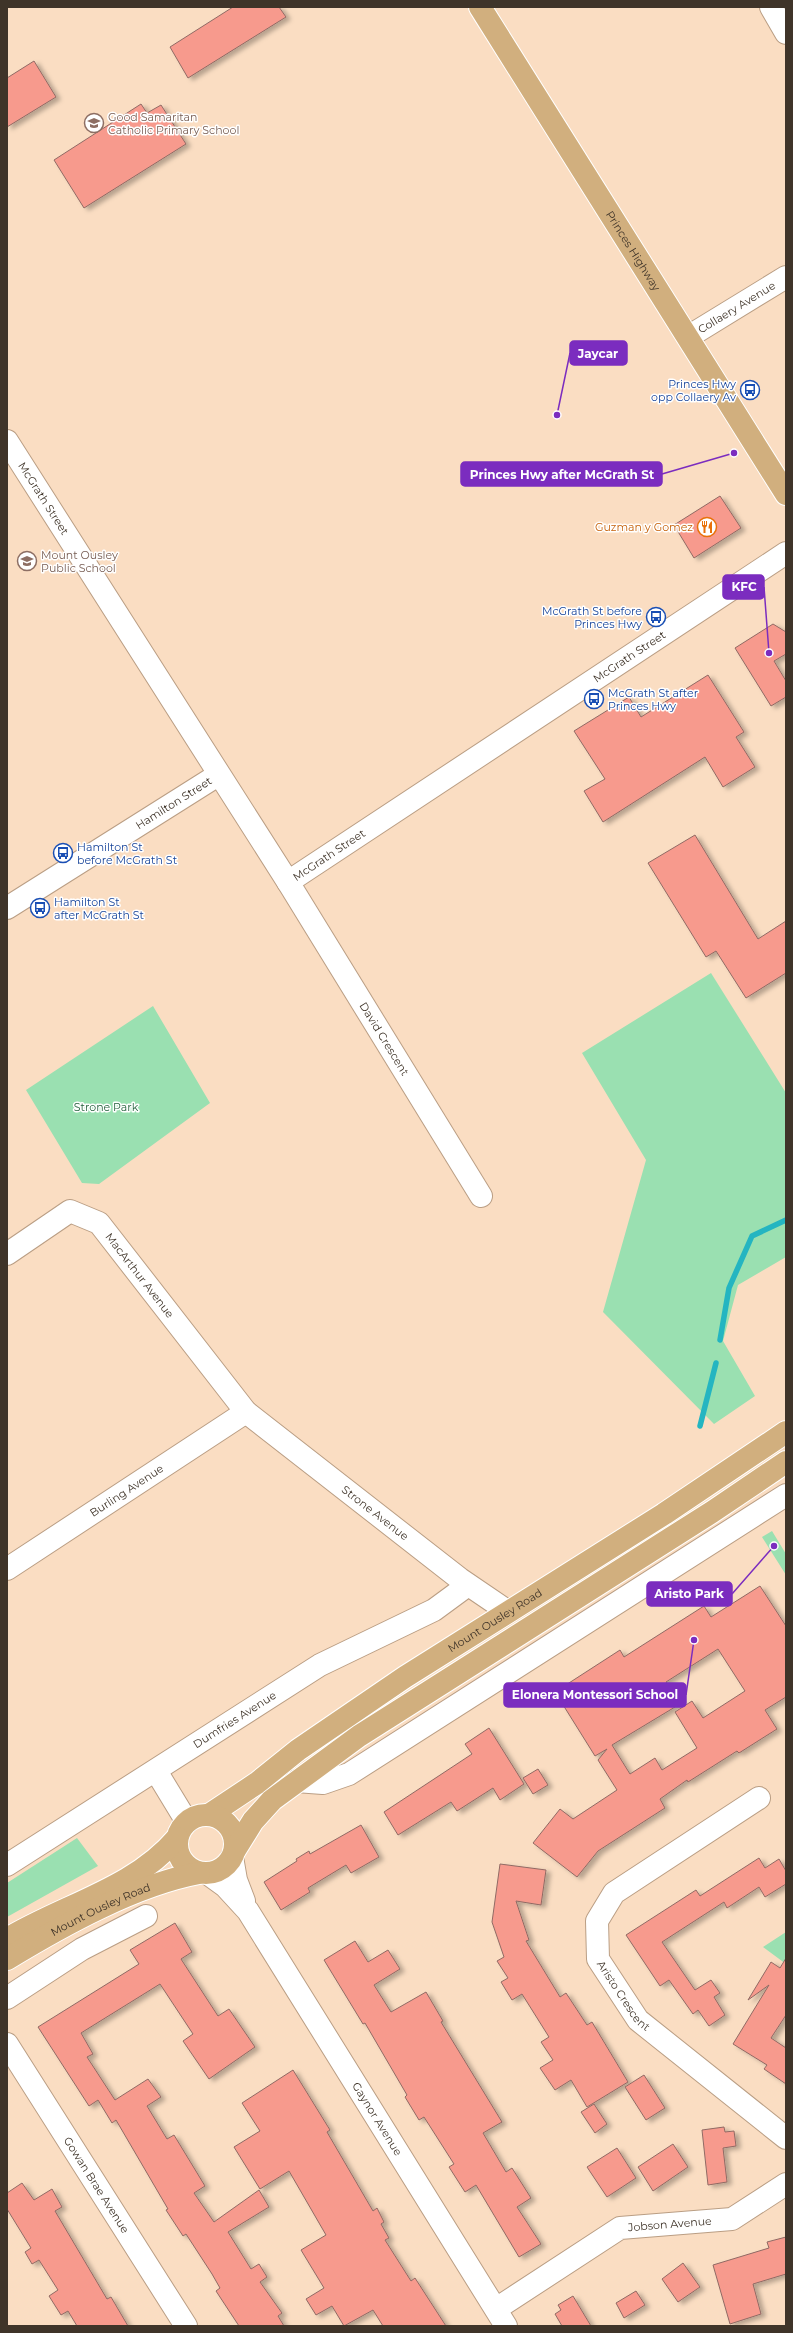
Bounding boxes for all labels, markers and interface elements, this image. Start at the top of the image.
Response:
place label: Good Samaritan Catholic Primary School [108,110,239,137]
school or university icon: Good Samaritan Catholic Primary School [83,112,105,134]
street label: Princes Highway [603,208,664,294]
street label: Collaery Avenue [695,278,778,336]
callout: Jaycar [570,341,627,365]
text: Jaycar [577,346,618,361]
place label: Princes Hwy opp Collaery Av [651,377,736,404]
bus stop icon: Princes Hwy opp Collaery Av [739,379,761,401]
street label: McGrath Street [15,459,72,538]
callout: Princes Hwy after McGrath St [461,462,662,486]
text: Princes Hwy after McGrath St [470,467,655,482]
restaurant icon: Guzman y Gomez [696,516,718,538]
place label: Guzman y Gomez [595,520,693,534]
place label: Mount Ousley Public School [41,548,118,575]
school or university icon: Mount Ousley Public School [16,550,38,572]
callout: KFC [723,575,764,599]
text: KFC [731,579,757,594]
place label: McGrath St before Princes Hwy [542,604,642,631]
bus stop icon: McGrath St before Princes Hwy [645,606,667,628]
street label: McGrath Street [591,627,669,685]
place label: McGrath St after Princes Hwy [608,686,698,713]
bus stop icon: McGrath St after Princes Hwy [583,688,605,710]
street label: Hamilton Street [133,773,215,832]
street label: McGrath Street [290,826,368,884]
place label: Hamilton St before McGrath St [77,840,178,867]
bus stop icon: Hamilton St before McGrath St [52,842,74,864]
place label: Hamilton St after McGrath St [54,895,145,922]
bus stop icon: Hamilton St after McGrath St [29,897,51,919]
street label: David Crescent [357,999,412,1078]
park label: Strone Park [74,1100,139,1114]
street label: MacArthur Avenue [102,1230,177,1321]
street label: Burling Avenue [87,1461,166,1520]
street label: Strone Avenue [339,1482,412,1543]
callout: Aristo Park [647,1582,732,1606]
street label: Mount Ousley Road [445,1586,545,1655]
text: Aristo Park [653,1586,724,1601]
callout: Elonera Montessori School [504,1683,686,1707]
text: Elonera Montessori School [512,1687,678,1702]
street label: Dumfries Avenue [190,1688,279,1751]
street label: Mount Ousley Road [48,1880,152,1939]
street label: Aristo Crescent [594,1958,653,2034]
street label: Gaynor Avenue [349,2080,406,2159]
street label: Gowan Brae Avenue [61,2134,132,2236]
street label: Jobson Avenue [626,2214,713,2234]

